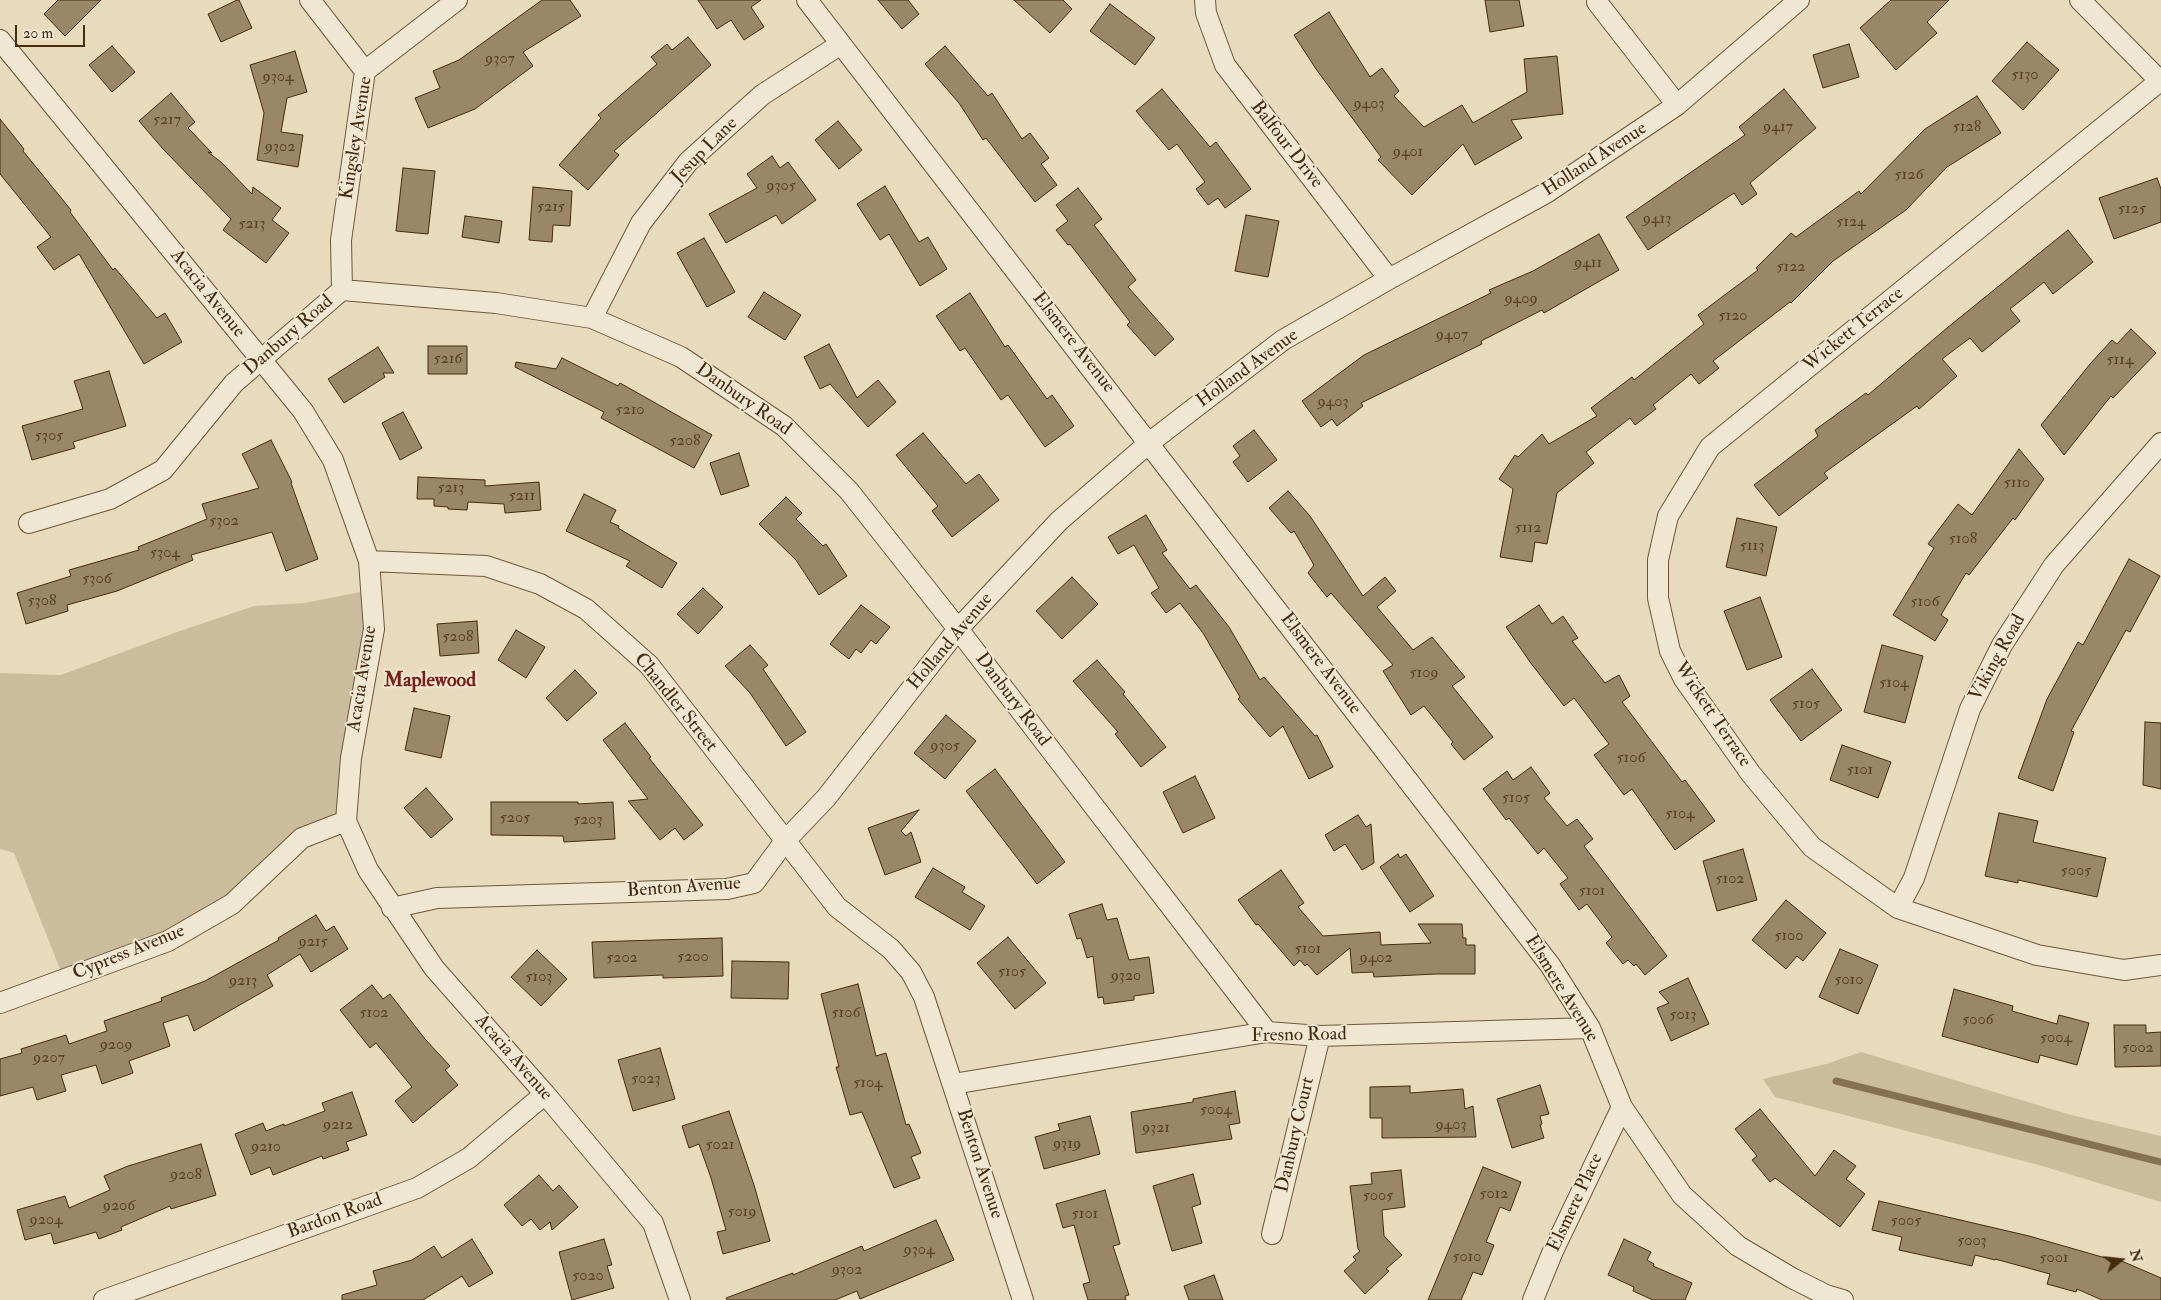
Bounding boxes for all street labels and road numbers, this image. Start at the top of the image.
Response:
street label: Kingsley Avenue [336,75,378,201]
street label: Balfour Drive [1245,97,1327,193]
street label: Jesup Lane [667,113,743,189]
street label: Holland Avenue [1538,118,1652,202]
street label: Acacia Avenue [164,245,250,343]
street label: Wickett Terrace [1799,283,1909,377]
street label: Elsmere Avenue [1027,288,1119,398]
street label: Danbury Road [240,291,338,381]
street label: Holland Avenue [1193,325,1303,413]
street label: Danbury Road [691,359,795,441]
street label: Holland Avenue [904,589,998,695]
street label: Elsmere Avenue [1274,609,1366,719]
street label: Viking Road [1965,611,2031,705]
street label: Acacia Avenue [343,624,383,734]
street label: Chandler Street [628,649,722,757]
street label: Danbury Road [969,649,1055,751]
street label: Wickett Terrace [1668,658,1756,772]
street label: Benton Avenue [626,873,742,903]
street label: Cypress Avenue [70,920,188,986]
street label: Elsmere Avenue [1519,931,1603,1047]
street label: Acacia Avenue [469,1010,557,1106]
street label: Fresno Road [1251,1024,1347,1048]
street label: Danbury Court [1272,1075,1320,1195]
street label: Benton Avenue [951,1106,1007,1222]
street label: Elsmere Place [1543,1150,1609,1256]
street label: Bardon Road [284,1189,386,1245]

